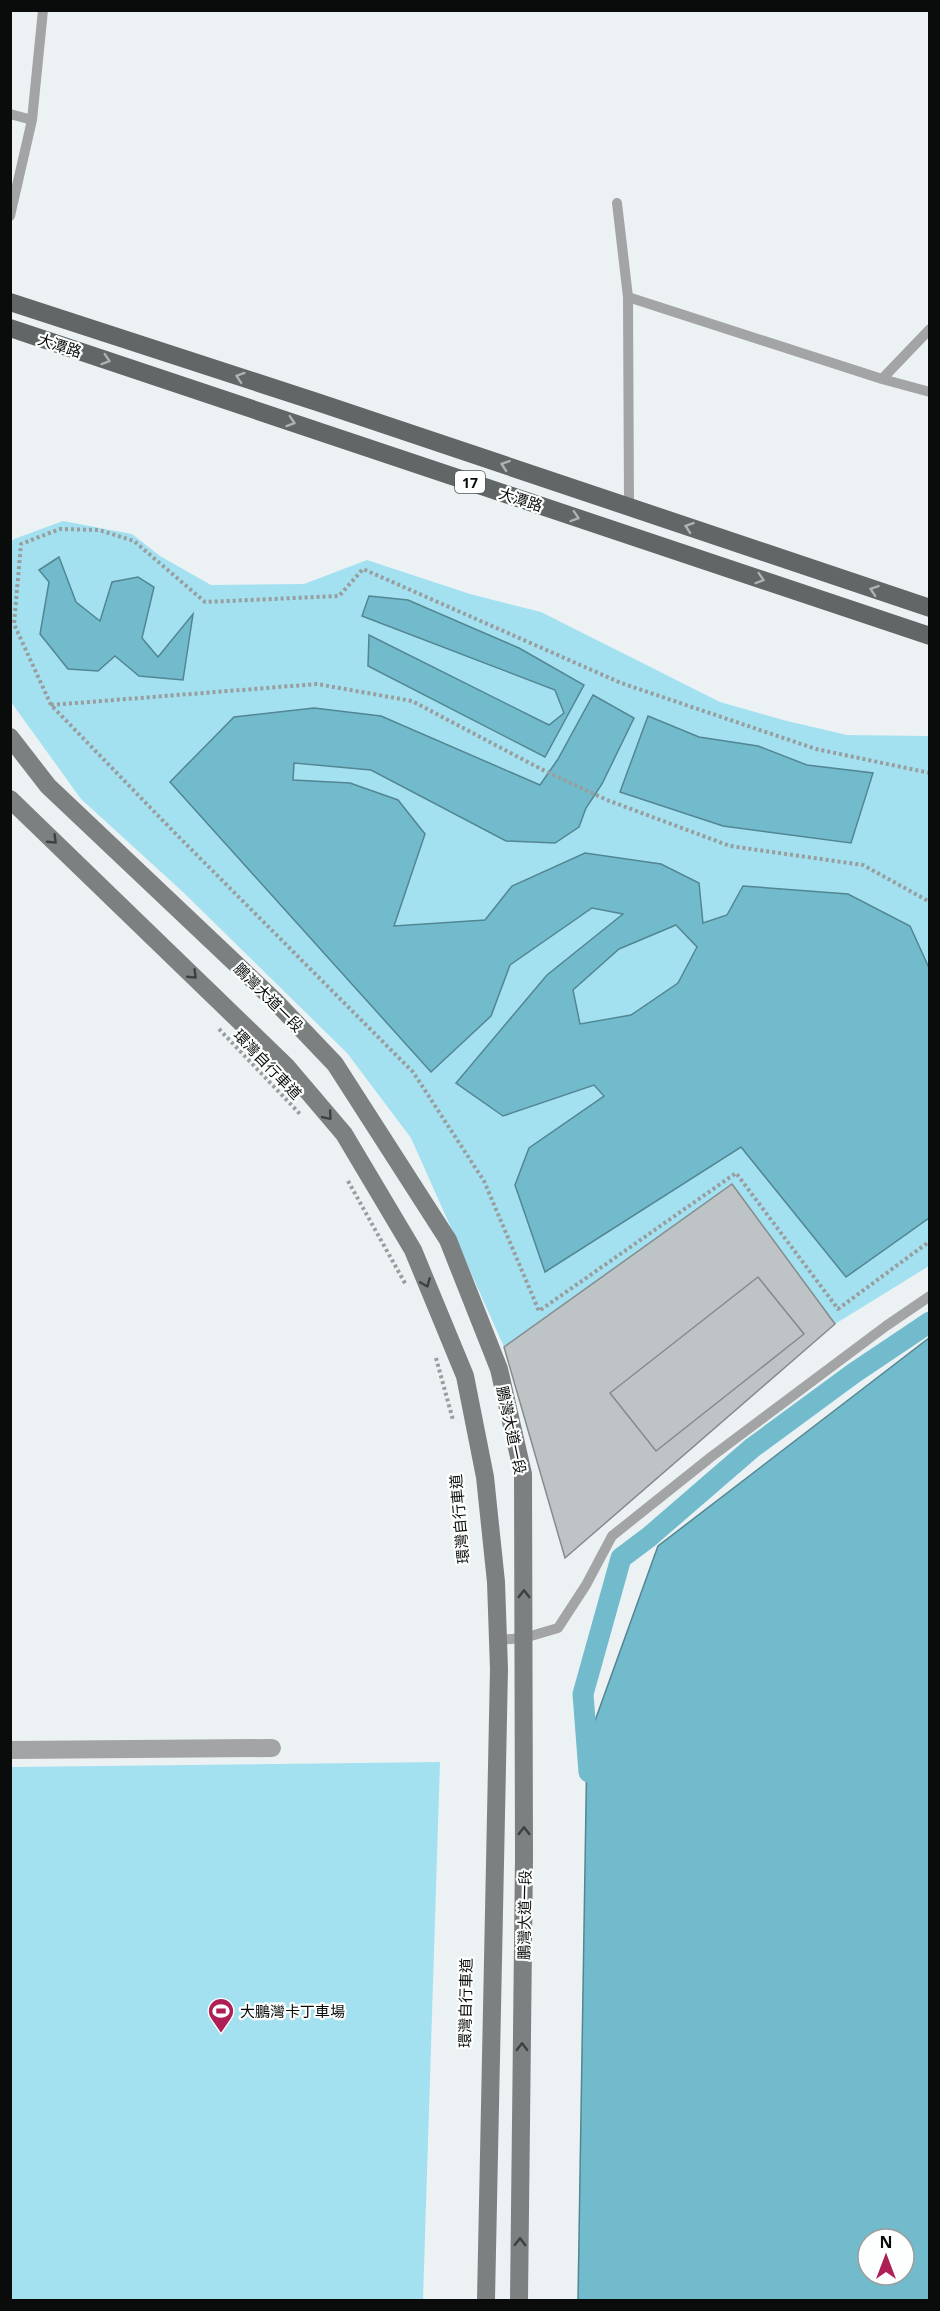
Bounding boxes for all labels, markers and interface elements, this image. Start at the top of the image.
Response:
street label: 大潭路 [36,329,84,361]
one-way arrow [100,353,111,365]
one-way arrow [235,371,246,384]
one-way arrow [285,414,296,427]
one-way arrow [500,460,511,472]
road number: 17 [455,471,485,493]
street label: 大潭路 [497,483,545,515]
one-way arrow [569,510,580,522]
one-way arrow [684,522,695,535]
one-way arrow [754,572,765,584]
one-way arrow [869,584,880,597]
one-way arrow [46,833,56,844]
street label: 鵬灣大道一段 [230,958,308,1036]
one-way arrow [187,968,197,979]
street label: 環灣自行車道 [230,1025,306,1103]
one-way arrow [321,1109,332,1120]
one-way arrow [419,1277,431,1288]
street label: 鵬灣大道一段 [493,1384,531,1476]
street label: 環灣自行車道 [445,1473,473,1565]
one-way arrow [518,1590,530,1599]
one-way arrow [518,1827,530,1836]
street label: 鵬灣大道一段 [513,1870,535,1960]
street label: 環灣自行車道 [454,1958,476,2048]
sports icon: 大鵬灣卡丁車場 [206,1996,236,2034]
place label: 大鵬灣卡丁車場 [240,2001,345,2021]
one-way arrow [516,2043,528,2052]
north arrow [856,2227,916,2287]
text: N [879,2231,893,2253]
one-way arrow [514,2238,526,2247]

